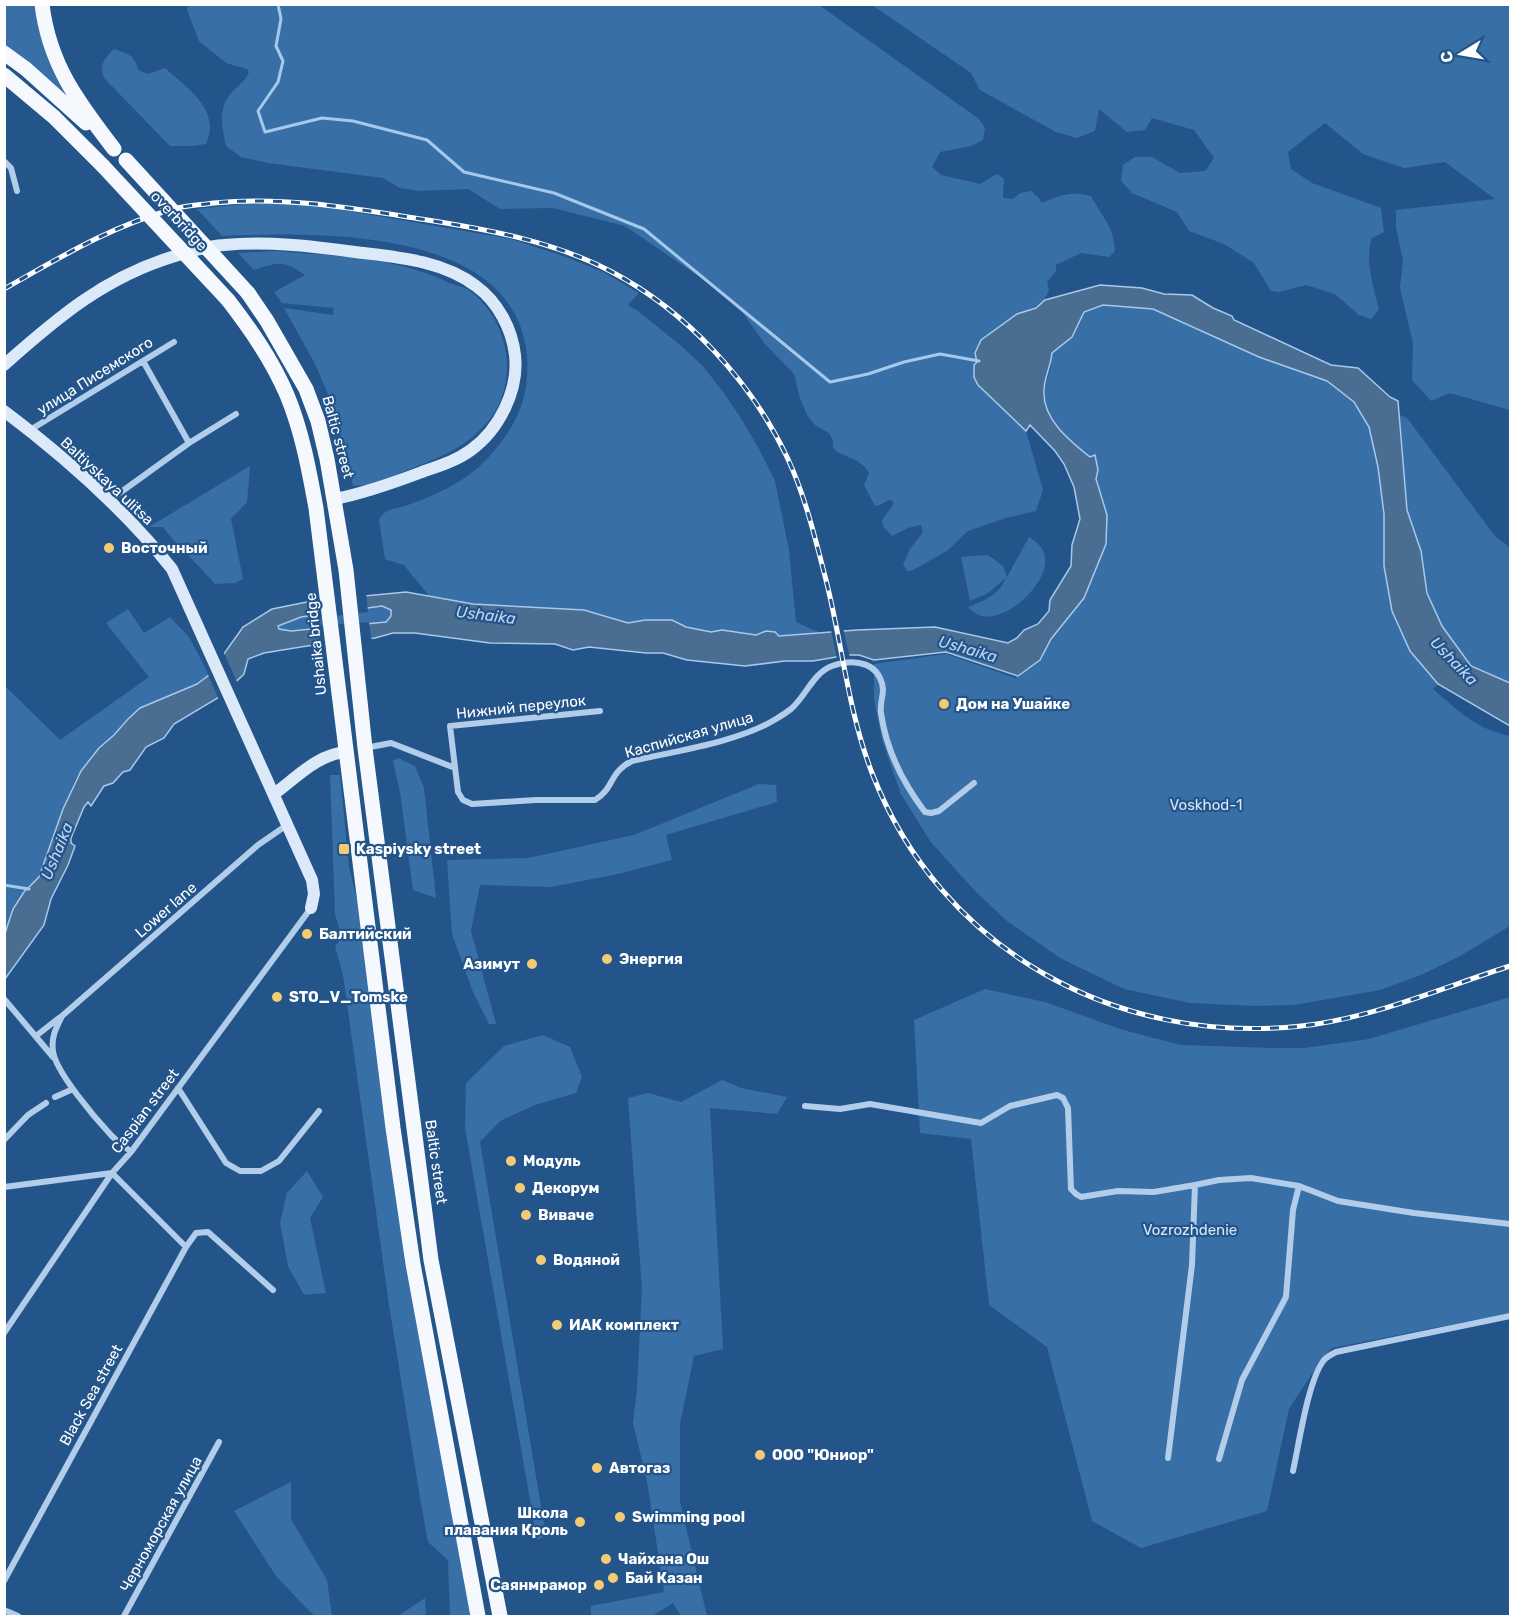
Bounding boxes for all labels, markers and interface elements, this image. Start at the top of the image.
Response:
north arrow [1431,24,1491,84]
text: С [1436,49,1457,64]
street label: overbridge [147,187,211,255]
street label: улица Писемского [34,333,156,419]
street label: Baltic street [318,394,358,481]
street label: Baltiyskaya ulitsa [57,433,157,529]
place label: Восточный [121,539,208,557]
marker: Восточный [102,541,116,555]
street label: Ushaika bridge [302,592,330,696]
water label: Ushaika [455,602,517,628]
water label: Ushaika [937,632,999,666]
water label: Ushaika [1426,633,1482,689]
street label: Нижний переулок [455,691,587,723]
place label: Дом на Ушайке [956,695,1070,713]
marker: Дом на Ушайке [937,697,951,711]
street label: Каспийская улица [623,708,755,762]
park label: Voskhod-1 [1170,796,1242,814]
water label: Ushaika [37,820,77,882]
place label: Kaspiysky street [356,840,481,858]
marker: Kaspiysky street [337,842,351,856]
street label: Lower lane [132,878,200,942]
place label: Балтийский [319,925,412,943]
marker: Балтийский [300,927,314,941]
place label: Энергия [619,950,683,968]
marker: Энергия [600,952,614,966]
place label: Азимут [463,955,521,973]
marker: Азимут [525,957,539,971]
place label: STO_V_Tomske [289,988,408,1006]
marker: STO_V_Tomske [270,990,284,1004]
street label: Caspian street [107,1065,183,1157]
street label: Baltic street [421,1119,451,1206]
place label: Модуль [523,1152,581,1170]
marker: Модуль [504,1154,518,1168]
place label: Декорум [532,1179,599,1197]
marker: Декорум [513,1181,527,1195]
place label: Виваче [538,1206,594,1224]
marker: Виваче [519,1208,533,1222]
park label: Vozrozhdenie [1143,1221,1237,1239]
place label: Водяной [553,1251,620,1269]
marker: Водяной [534,1253,548,1267]
place label: ИАК комплект [569,1316,680,1334]
marker: ИАК комплект [550,1318,564,1332]
street label: Black Sea street [56,1341,126,1449]
place label: ООО "Юниор" [772,1446,874,1464]
marker: ООО "Юниор" [753,1448,767,1462]
street label: Черноморская улица [116,1453,206,1595]
place label: Автогаз [609,1459,670,1477]
marker: Автогаз [590,1461,604,1475]
place label: Школа плавания Кроль [444,1504,569,1539]
place label: Swimming pool [632,1508,745,1526]
marker: Swimming pool [613,1510,627,1524]
marker: Школа плавания Кроль [573,1515,587,1529]
place label: Чайхана Ош [618,1550,709,1568]
marker: Чайхана Ош [599,1552,613,1566]
place label: Бай Казан [625,1569,703,1587]
marker: Бай Казан [606,1571,620,1585]
place label: Саянмрамор [490,1576,587,1594]
marker: Саянмрамор [592,1578,606,1592]

